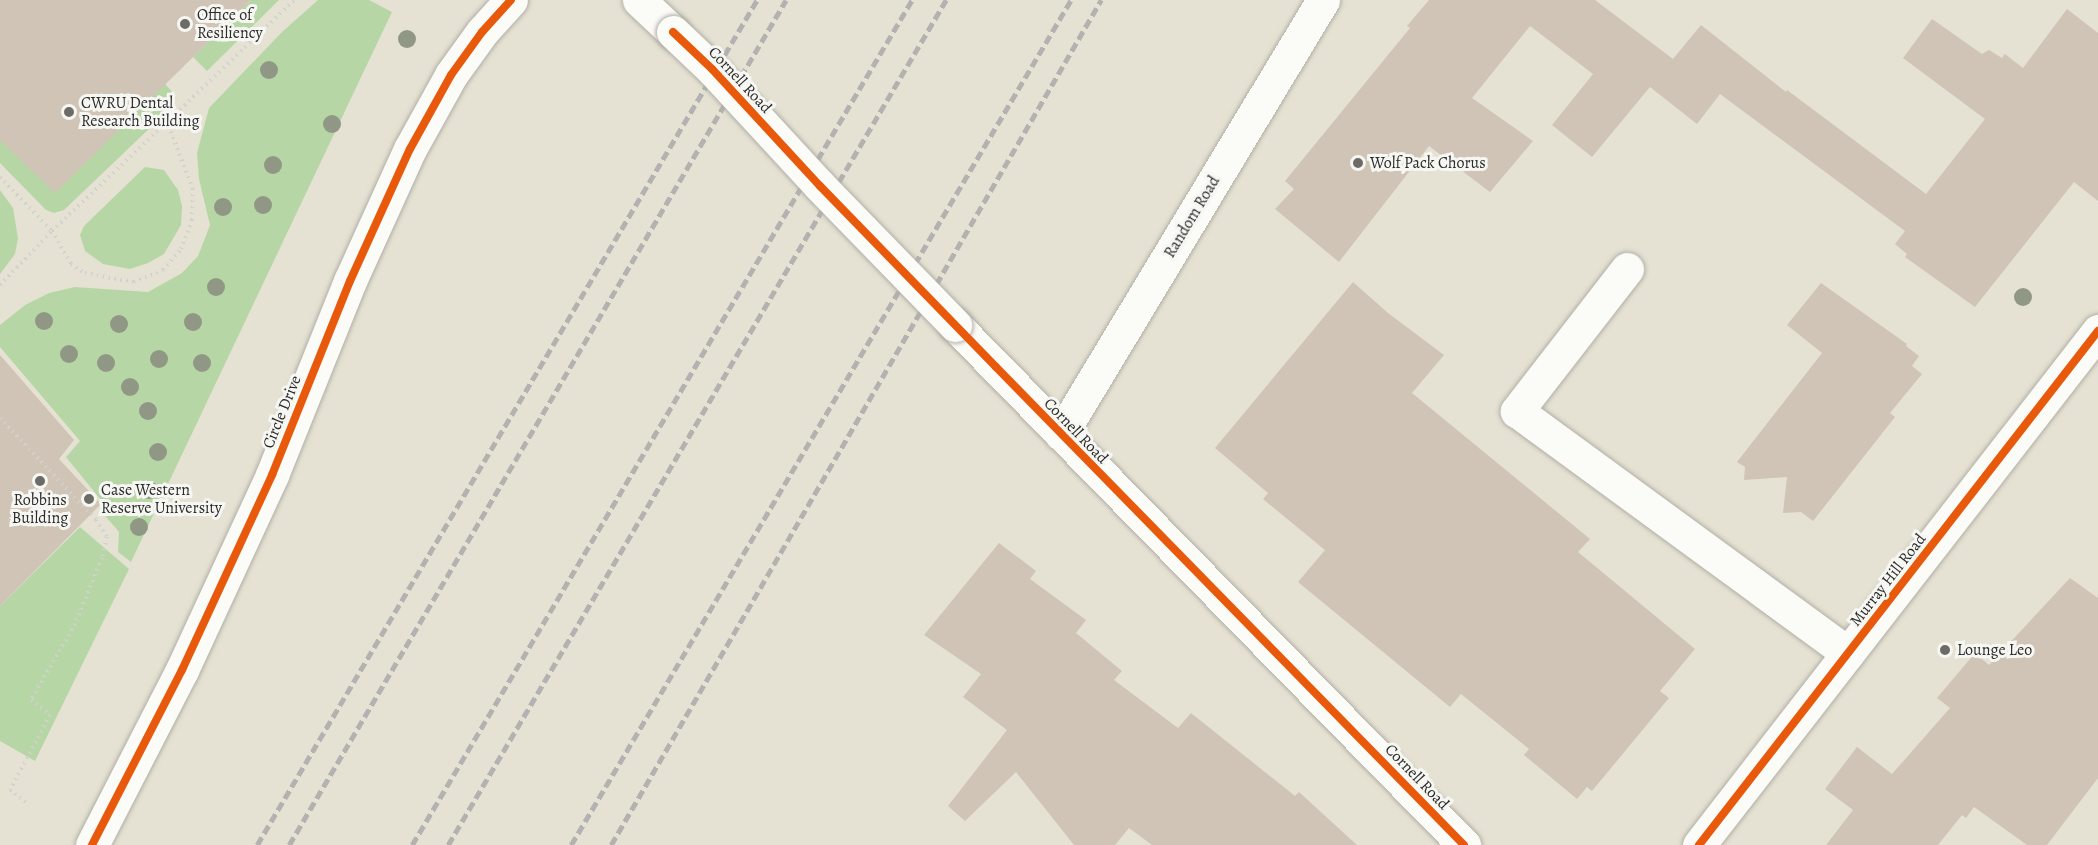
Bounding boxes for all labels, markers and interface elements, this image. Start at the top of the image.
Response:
place label: Office of Resiliency [197,5,263,43]
marker: Office of Resiliency [178,17,192,31]
street label: Cornell Road [704,43,776,117]
place label: CWRU Dental Research Building [81,93,199,131]
marker: CWRU Dental Research Building [62,105,76,119]
place label: Wolf Pack Chorus [1370,153,1486,173]
marker: Wolf Pack Chorus [1351,156,1365,170]
street label: Random Road [1160,173,1224,261]
street label: Circle Drive [259,373,305,451]
street label: Cornell Road [1040,394,1112,468]
marker: Robbins Building [33,474,47,488]
place label: Case Western Reserve University [101,480,222,518]
place label: Robbins Building [12,490,68,528]
marker: Case Western Reserve University [82,492,96,506]
street label: Murray Hill Road [1846,530,1930,630]
place label: Lounge Leo [1957,640,2032,660]
marker: Lounge Leo [1938,643,1952,657]
street label: Cornell Road [1381,740,1453,814]

